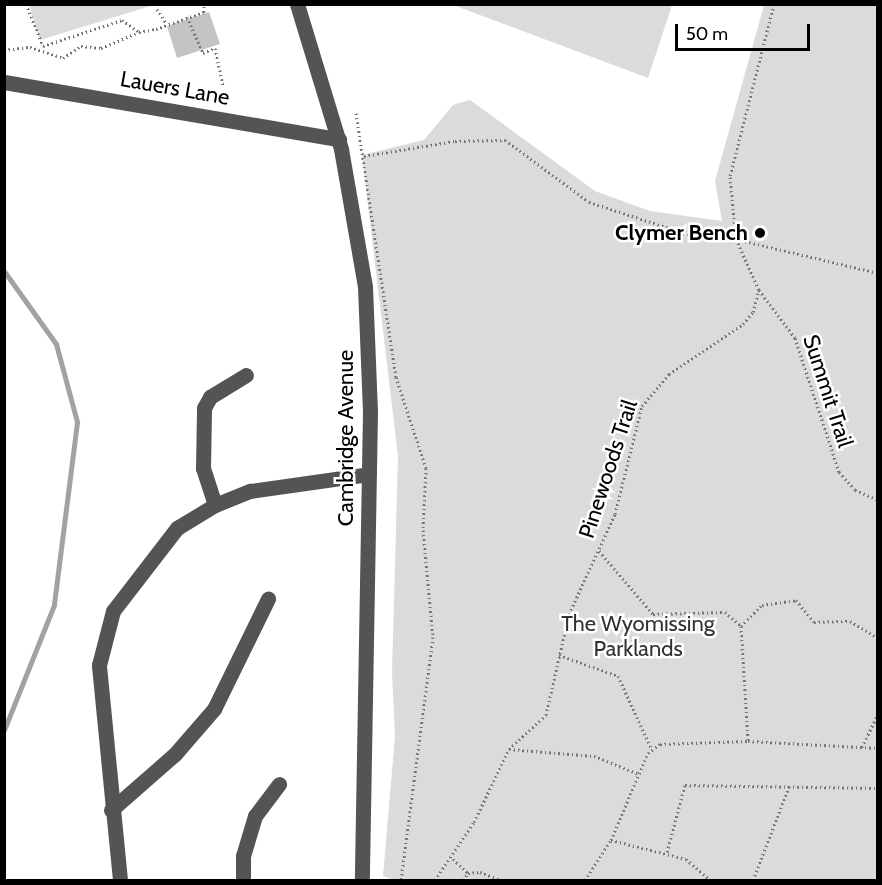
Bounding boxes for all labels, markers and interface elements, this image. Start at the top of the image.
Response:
scale bar [678,12,813,50]
text: 50 m [686,23,728,45]
street label: Lauers Lane [118,65,232,111]
place label: Clymer Bench [615,220,748,246]
marker: Clymer Bench [753,226,767,240]
street label: Summit Trail [797,331,859,451]
street label: Cambridge Avenue [333,350,359,526]
street label: Pinewoods Trail [573,396,643,542]
park label: The Wyomissing Parklands [561,610,715,662]

